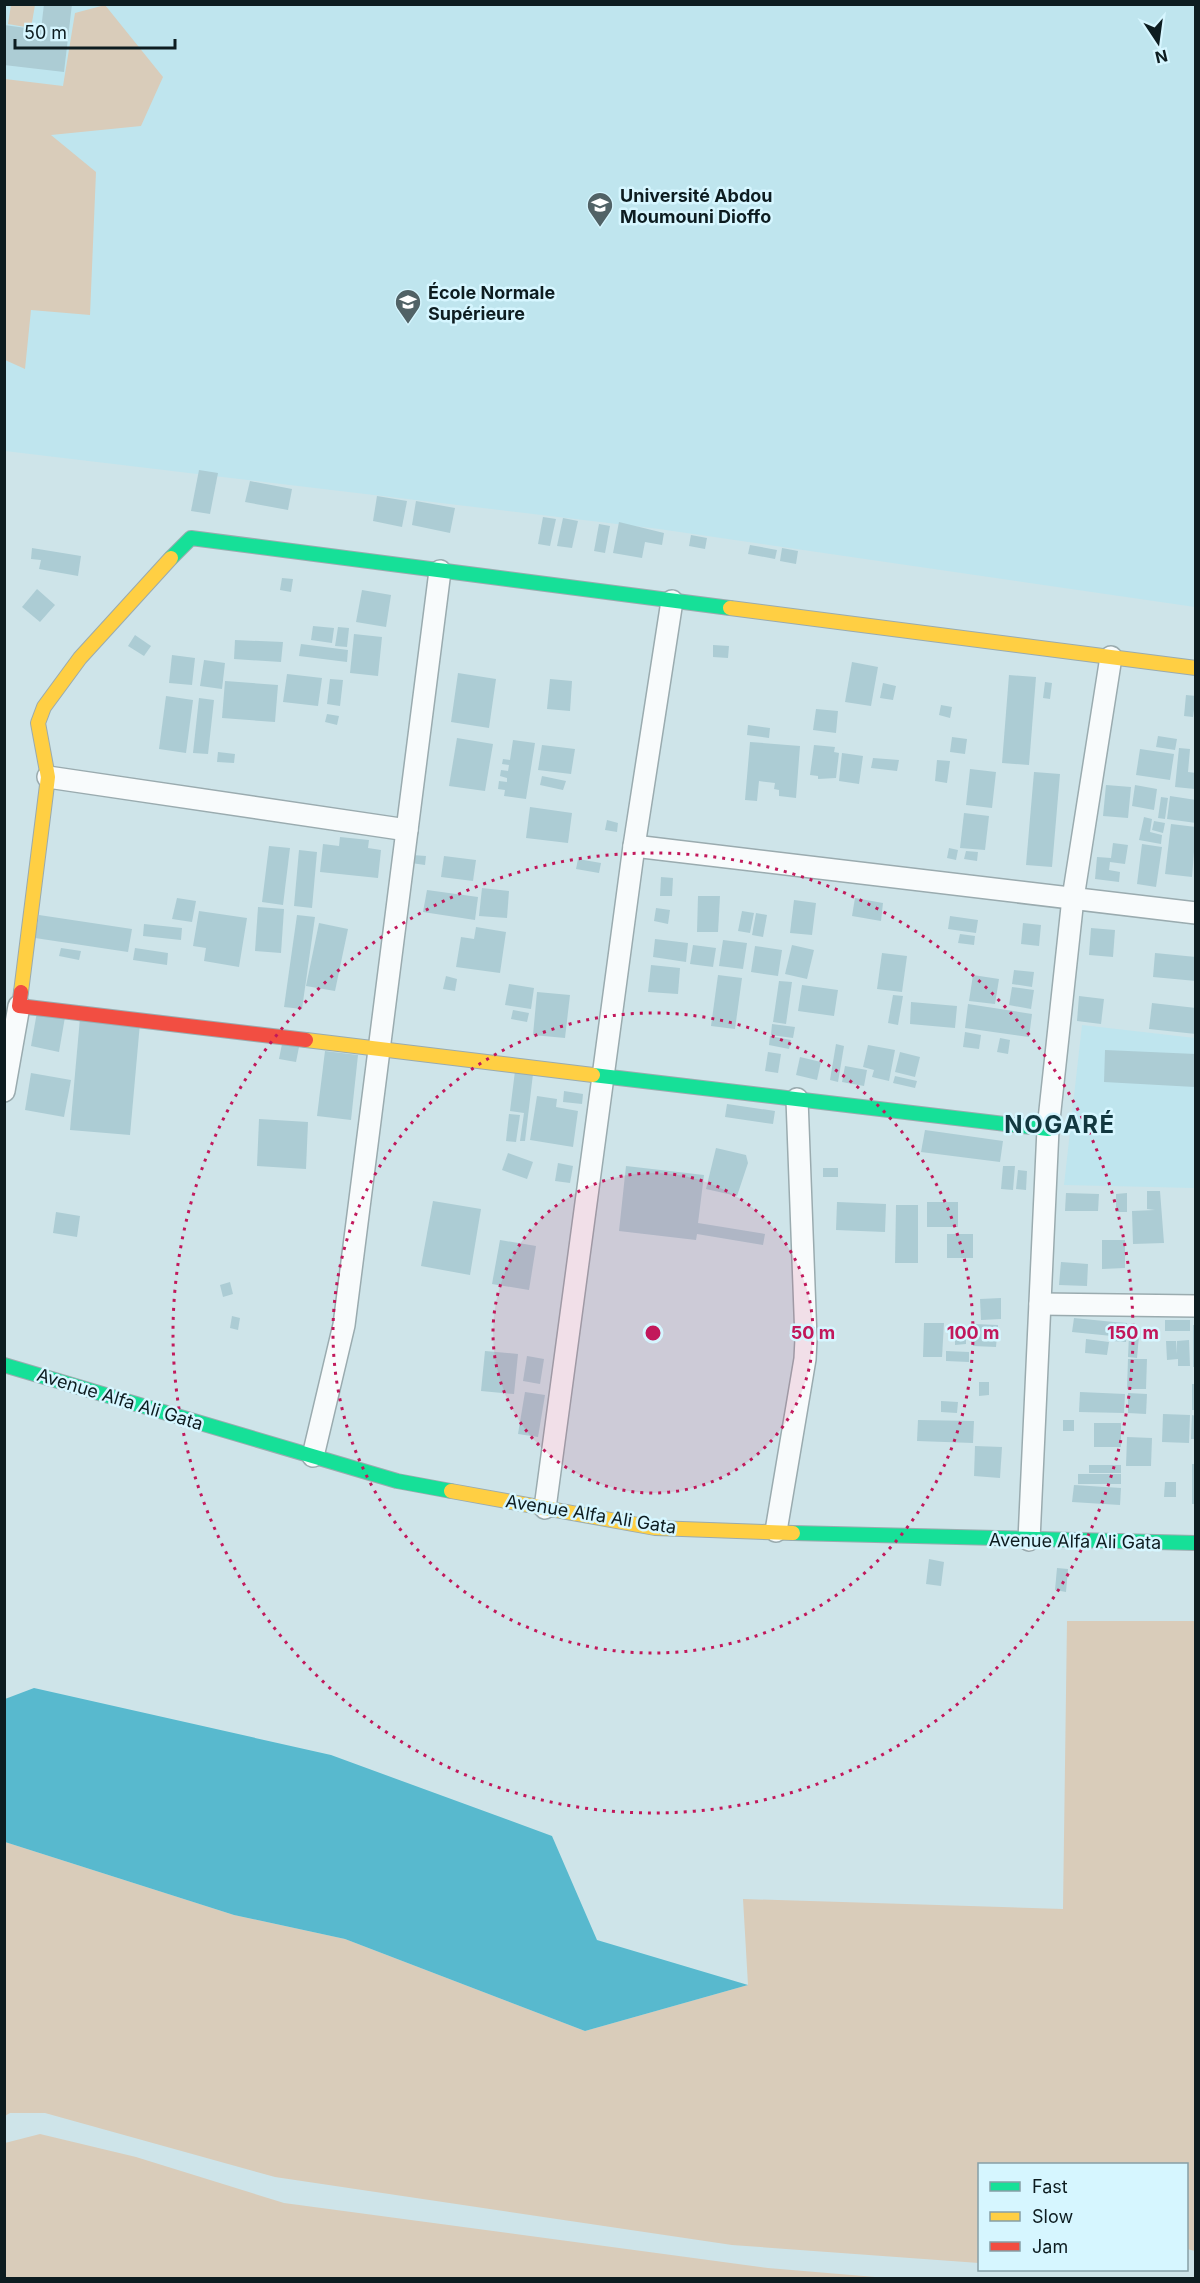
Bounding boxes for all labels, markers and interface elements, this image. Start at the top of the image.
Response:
scale bar [15,12,176,50]
north arrow [1128,12,1188,72]
text: 50 m [24,22,67,43]
text: N [1153,45,1170,68]
place label: Université Abdou Moumouni Dioffo [620,185,773,227]
school or university icon: Université Abdou Moumouni Dioffo [585,190,615,228]
place label: École Normale Supérieure [428,282,555,324]
school or university icon: École Normale Supérieure [393,287,423,325]
district label: NOGARÉ [1004,1110,1116,1139]
text: 50 m [791,1322,835,1343]
text: 100 m [947,1322,999,1343]
text: 150 m [1107,1322,1159,1343]
centre of rings [643,1323,663,1343]
street label: Avenue Alfa Ali Gata [34,1364,206,1434]
street label: Avenue Alfa Ali Gata [504,1490,678,1538]
street label: Avenue Alfa Ali Gata [989,1529,1161,1553]
legend [978,2163,1188,2271]
text: Fast [1032,2176,1068,2197]
text: Slow [1032,2206,1073,2227]
text: Jam [1032,2236,1068,2257]

